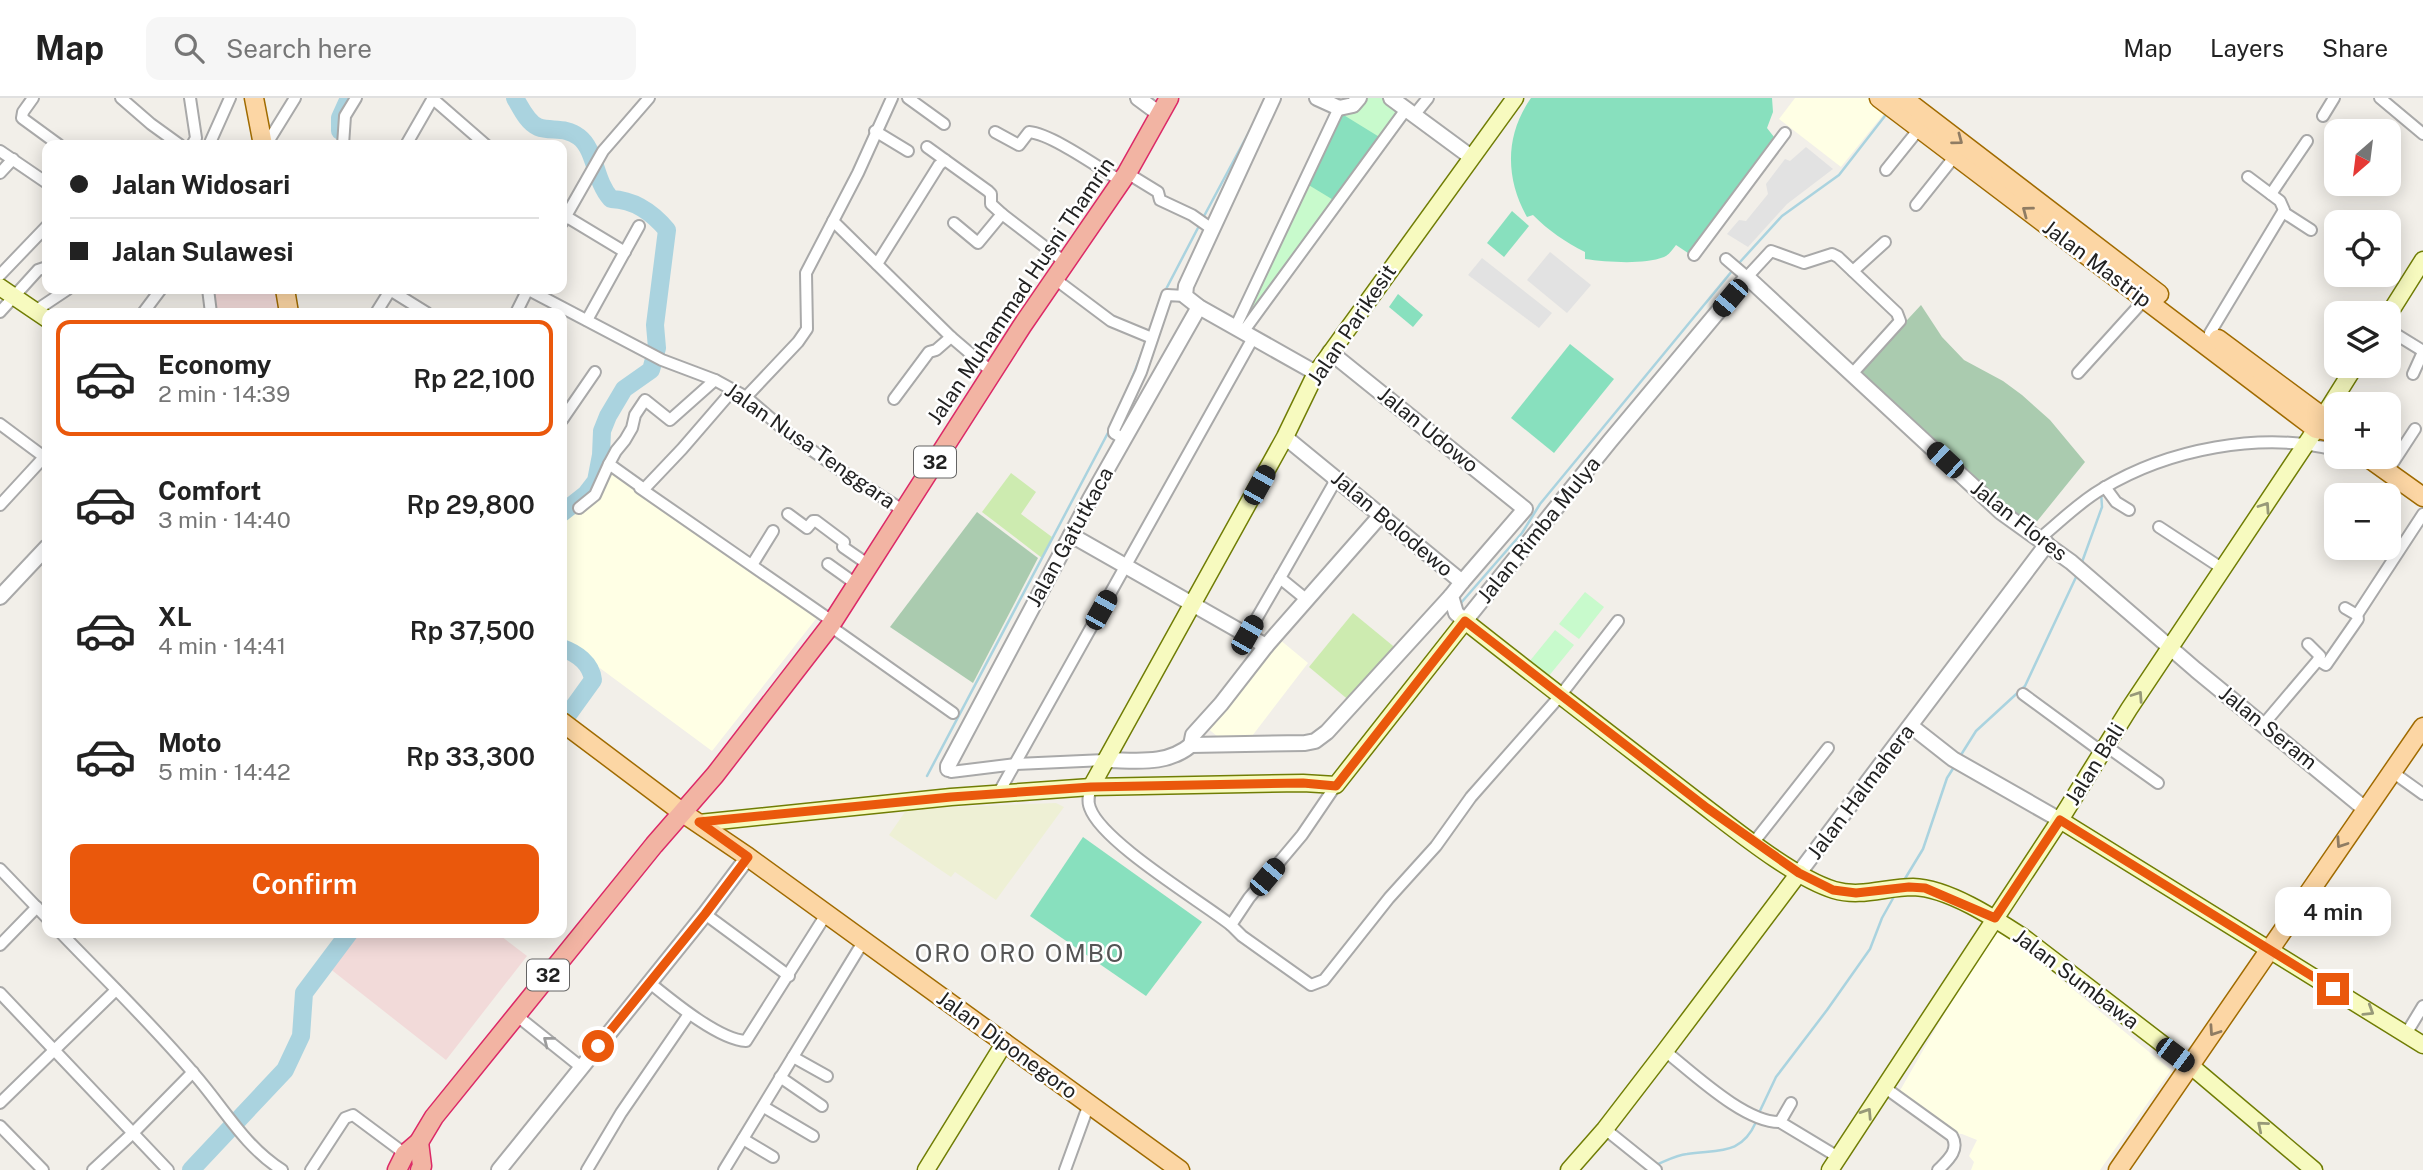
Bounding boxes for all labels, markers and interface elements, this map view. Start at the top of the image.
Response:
search box [146,17,636,80]
text: Map [35,29,104,67]
icon: search [170,29,208,67]
text: Search here [226,33,372,64]
text: Map [2123,34,2172,62]
text: Layers [2210,34,2284,62]
text: Share [2322,34,2388,62]
north arrow [2324,119,2401,196]
map controls [2324,119,2401,560]
one-way arrow [1950,132,1962,145]
street label: Jalan Muhammad Husni Thamrin [922,153,1119,429]
text: Jalan Widosari [112,169,290,200]
one-way arrow [2022,207,2034,219]
button: locate [2324,210,2401,287]
street label: Jalan Mastrip [2038,215,2157,313]
text: Jalan Sulawesi [112,236,294,267]
street label: Jalan Parikesit [1302,260,1401,390]
car [1709,275,1752,321]
button: layers [2324,301,2401,378]
icon: car [74,347,137,410]
text: Economy [158,349,271,380]
text: Rp 22,100 [413,363,535,394]
street label: Jalan Nusa Tenggara [720,377,900,514]
text: 2 min · 14:39 [158,380,290,407]
street label: Jalan Udowo [1373,382,1484,478]
button: + [2324,392,2401,469]
car [1923,438,1968,482]
road number: 32 [914,446,956,478]
street label: Jalan Rimba Mulya [1472,451,1605,608]
car [1240,462,1279,508]
street label: Jalan Gatutkaca [1021,463,1118,611]
street label: Jalan Bolodewo [1326,466,1458,582]
icon: car [74,473,137,536]
text: Comfort [158,475,261,506]
street label: Jalan Flores [1966,475,2073,566]
button: − [2324,483,2401,560]
text: Rp 29,800 [406,489,535,520]
one-way arrow [2257,502,2269,515]
text: 3 min · 14:40 [158,506,291,533]
car [1082,587,1121,633]
icon: car [74,599,137,662]
text: XL [158,601,192,632]
car [1228,612,1267,658]
text: Rp 37,500 [410,615,535,646]
text: 4 min · 14:41 [158,632,286,659]
street label: Jalan Seram [2214,681,2322,775]
one-way arrow [2130,691,2142,704]
street label: Jalan Bali [2060,718,2130,809]
street label: Jalan Halmahera [1802,720,1919,864]
icon: car [74,725,137,788]
text: Moto [158,727,221,758]
text: Rp 33,300 [406,741,535,772]
text: 5 min · 14:42 [158,758,291,785]
one-way arrow [2337,835,2350,848]
button: Confirm [70,844,539,924]
car [1246,854,1289,900]
callout: 4 min [2275,888,2391,936]
text: 4 min [2303,898,2363,925]
street label: Jalan Sumbawa [2009,923,2144,1034]
district label: ORO ORO OMBO [915,939,1125,967]
road number: 32 [527,960,569,990]
route end [2317,973,2349,1005]
street label: Jalan Diponegoro [932,985,1082,1104]
one-way arrow [2361,1002,2374,1015]
one-way arrow [2210,1023,2222,1036]
route start [582,1030,614,1062]
car [2152,1034,2199,1076]
one-way arrow [543,1037,556,1049]
one-way arrow [1859,1108,1871,1121]
one-way arrow [2257,1121,2269,1134]

